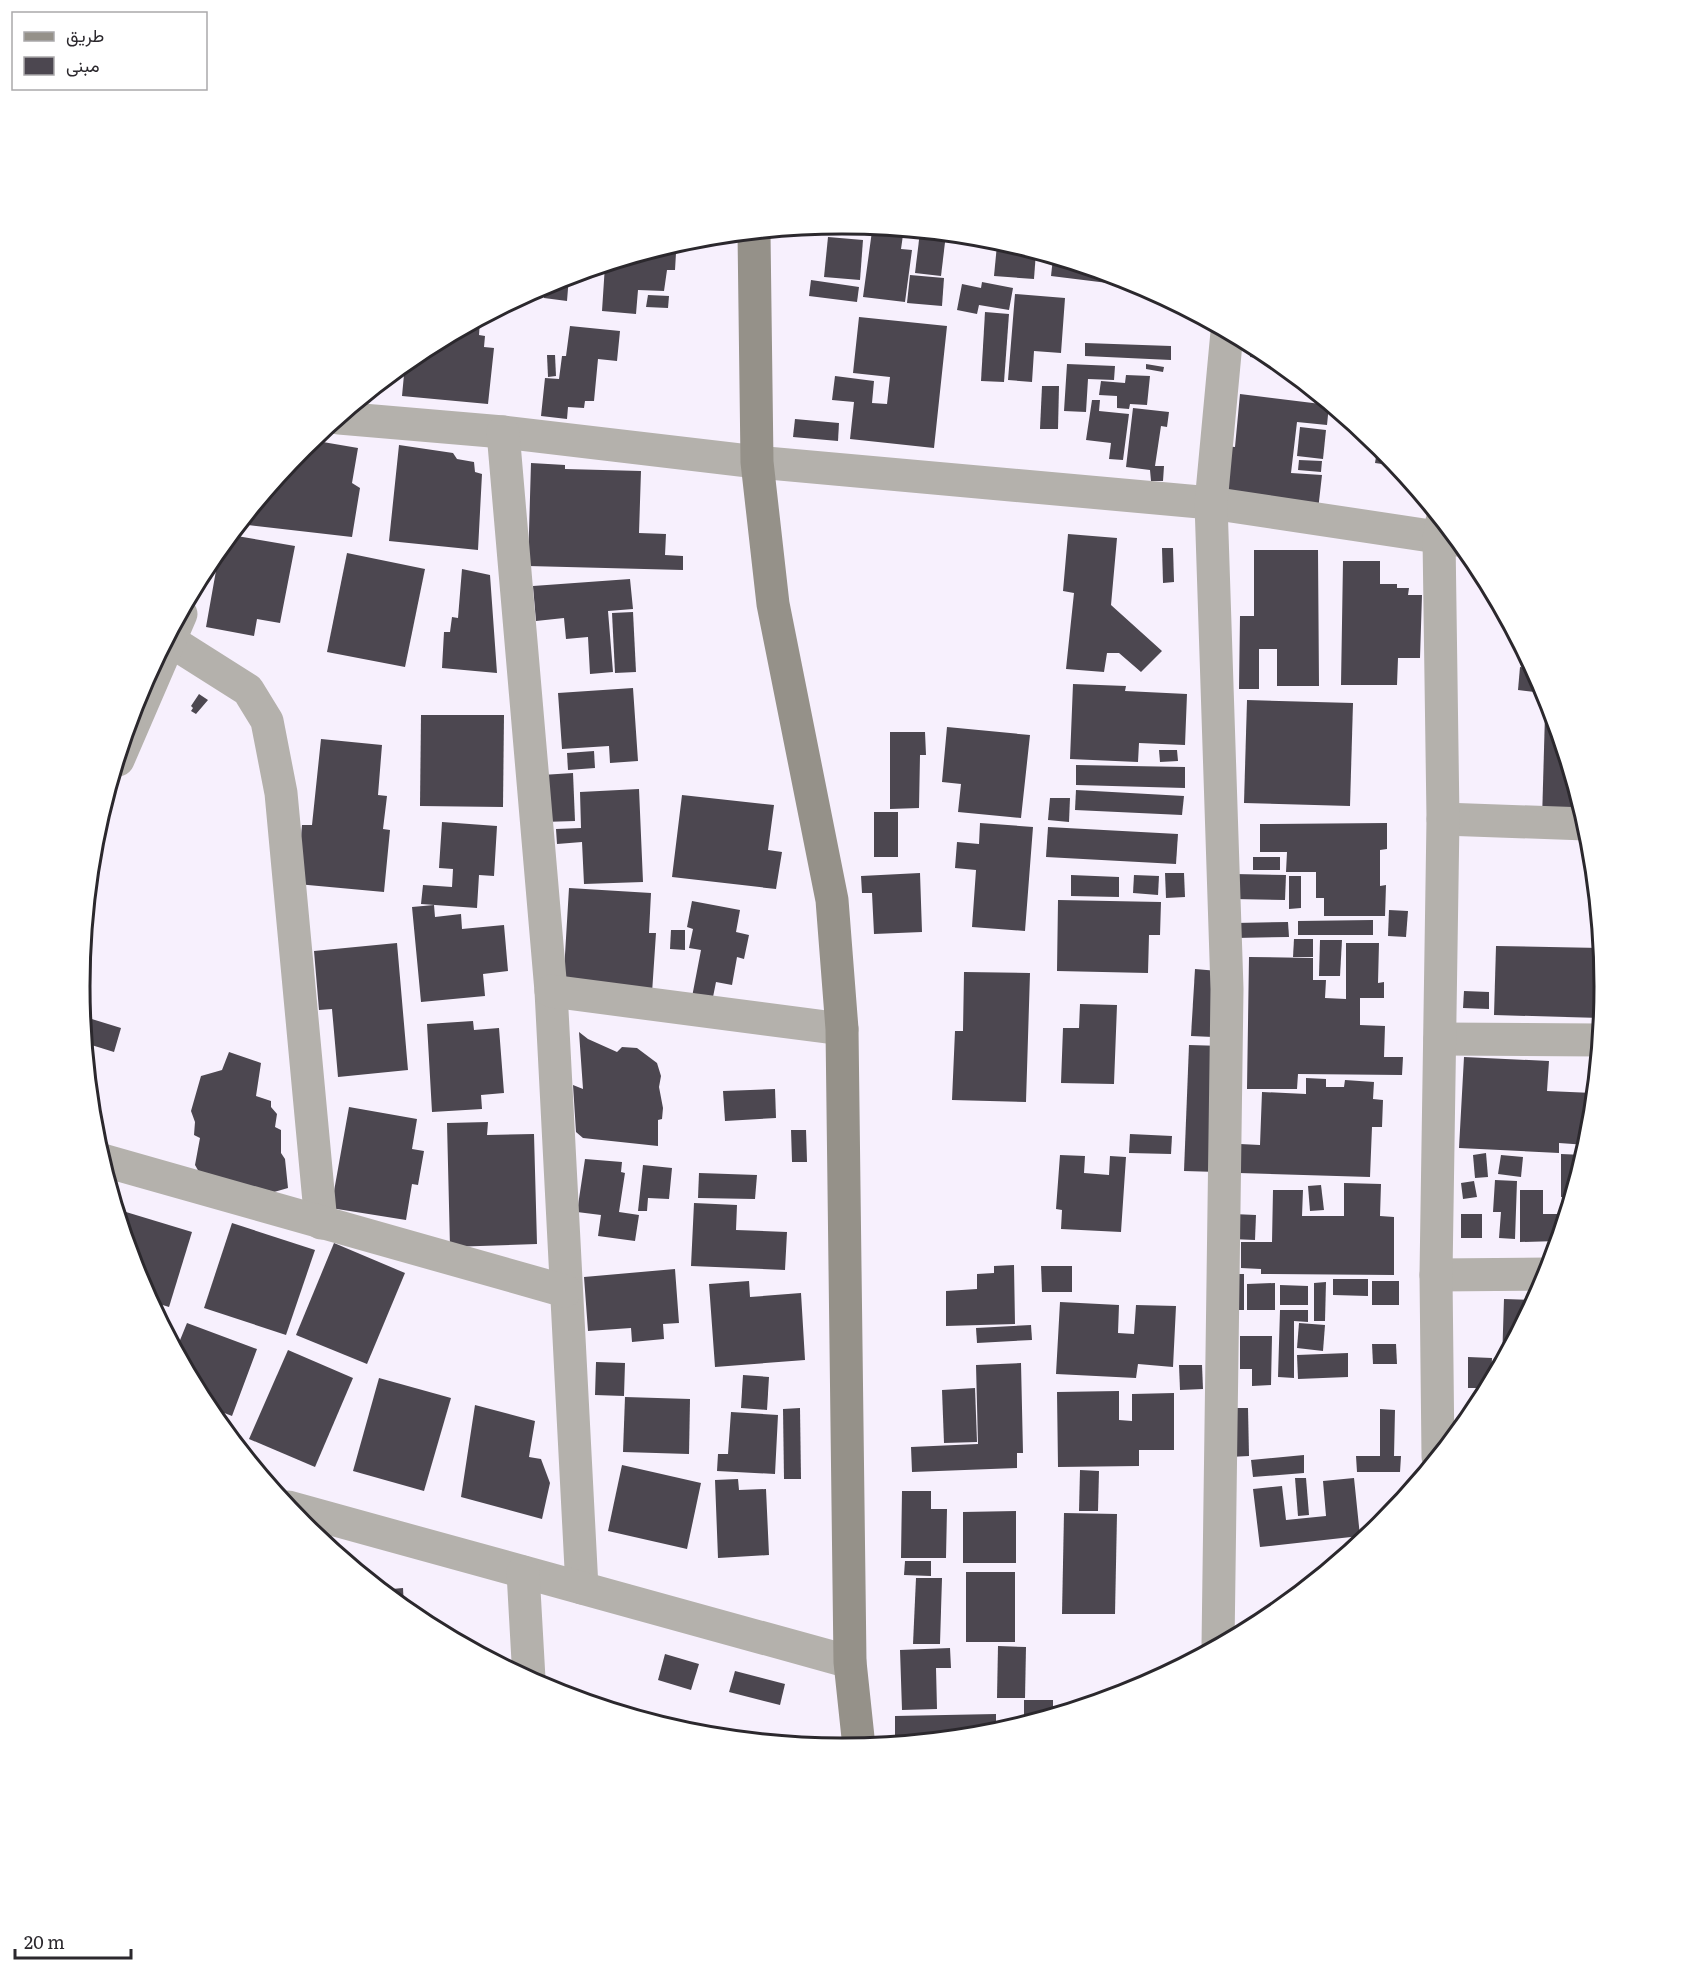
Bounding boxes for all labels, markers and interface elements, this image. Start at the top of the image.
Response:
legend [12,12,207,90]
text: طريق [66,21,104,48]
text: مبنى [66,51,100,78]
scale bar [15,1922,130,1960]
text: 20 m [24,1928,65,1955]

